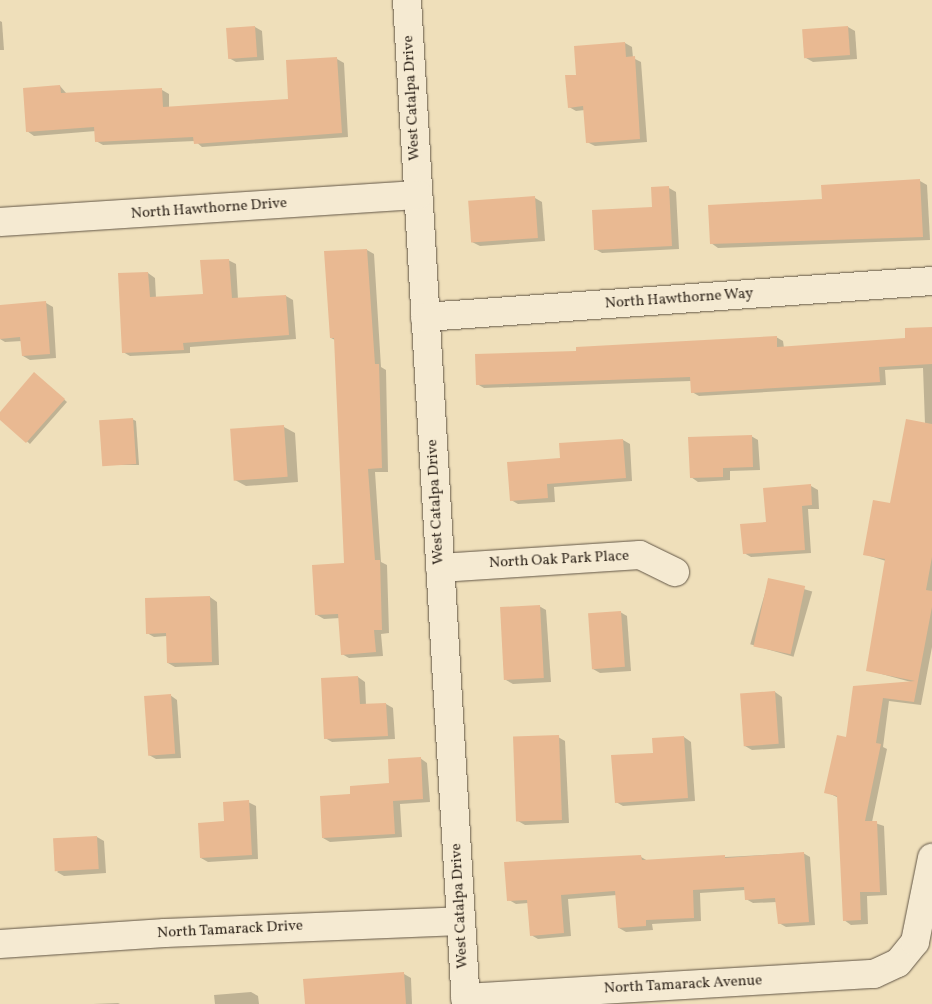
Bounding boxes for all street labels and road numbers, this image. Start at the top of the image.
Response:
street label: West Catalpa Drive [400,35,424,161]
street label: North Hawthorne Drive [130,195,288,223]
street label: North Hawthorne Way [604,285,754,313]
street label: West Catalpa Drive [424,439,448,565]
street label: North Oak Park Place [488,547,630,573]
street label: West Catalpa Drive [448,843,472,969]
street label: North Tamarack Drive [156,917,304,943]
street label: North Tamarack Avenue [603,972,763,998]

